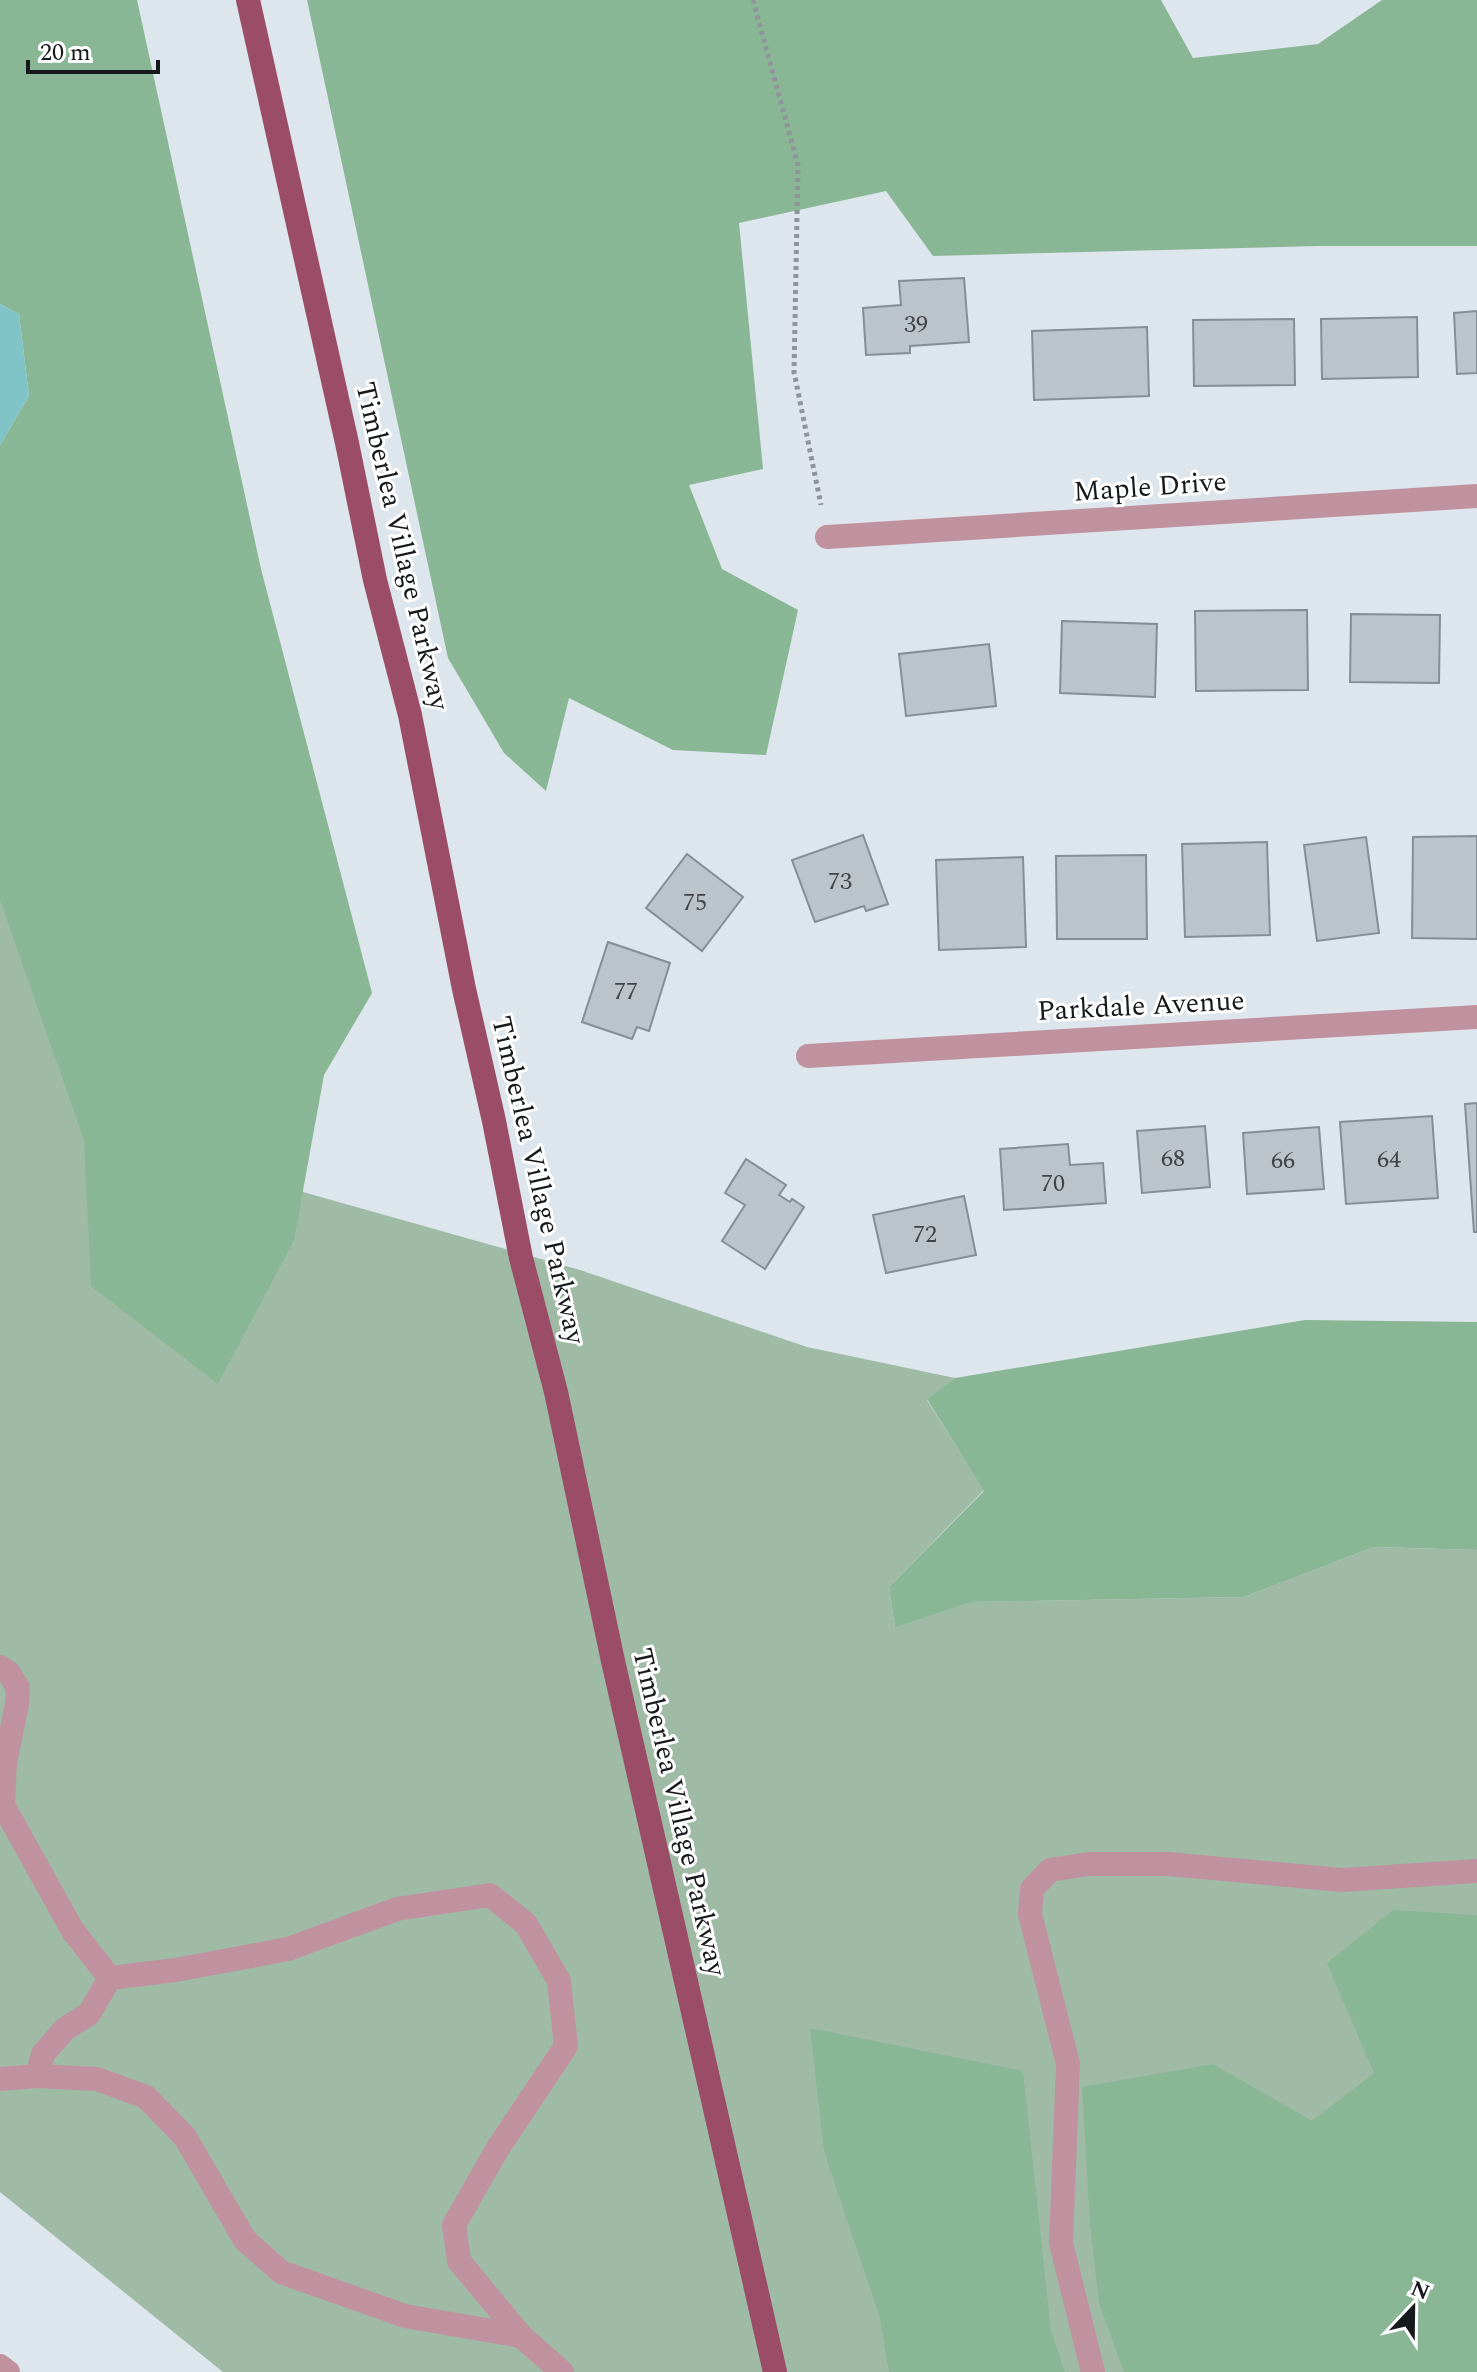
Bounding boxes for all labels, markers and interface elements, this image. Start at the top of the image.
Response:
scale bar [28,24,158,74]
text: 20 m [40,35,91,71]
house number: 39 [904,307,928,343]
street label: Timberlea Village Parkway [343,378,461,716]
street label: Maple Drive [1072,460,1228,514]
house number: 73 [828,864,852,900]
house number: 75 [683,885,707,921]
house number: 77 [614,974,638,1010]
street label: Parkdale Avenue [1036,979,1246,1033]
street label: Timberlea Village Parkway [479,1012,597,1350]
house number: 68 [1161,1141,1185,1177]
house number: 64 [1377,1142,1401,1178]
house number: 66 [1271,1143,1295,1179]
house number: 70 [1041,1166,1065,1202]
house number: 72 [913,1217,937,1253]
street label: Timberlea Village Parkway [620,1644,738,1982]
north arrow [1373,2268,1453,2348]
text: N [1405,2272,1434,2310]

